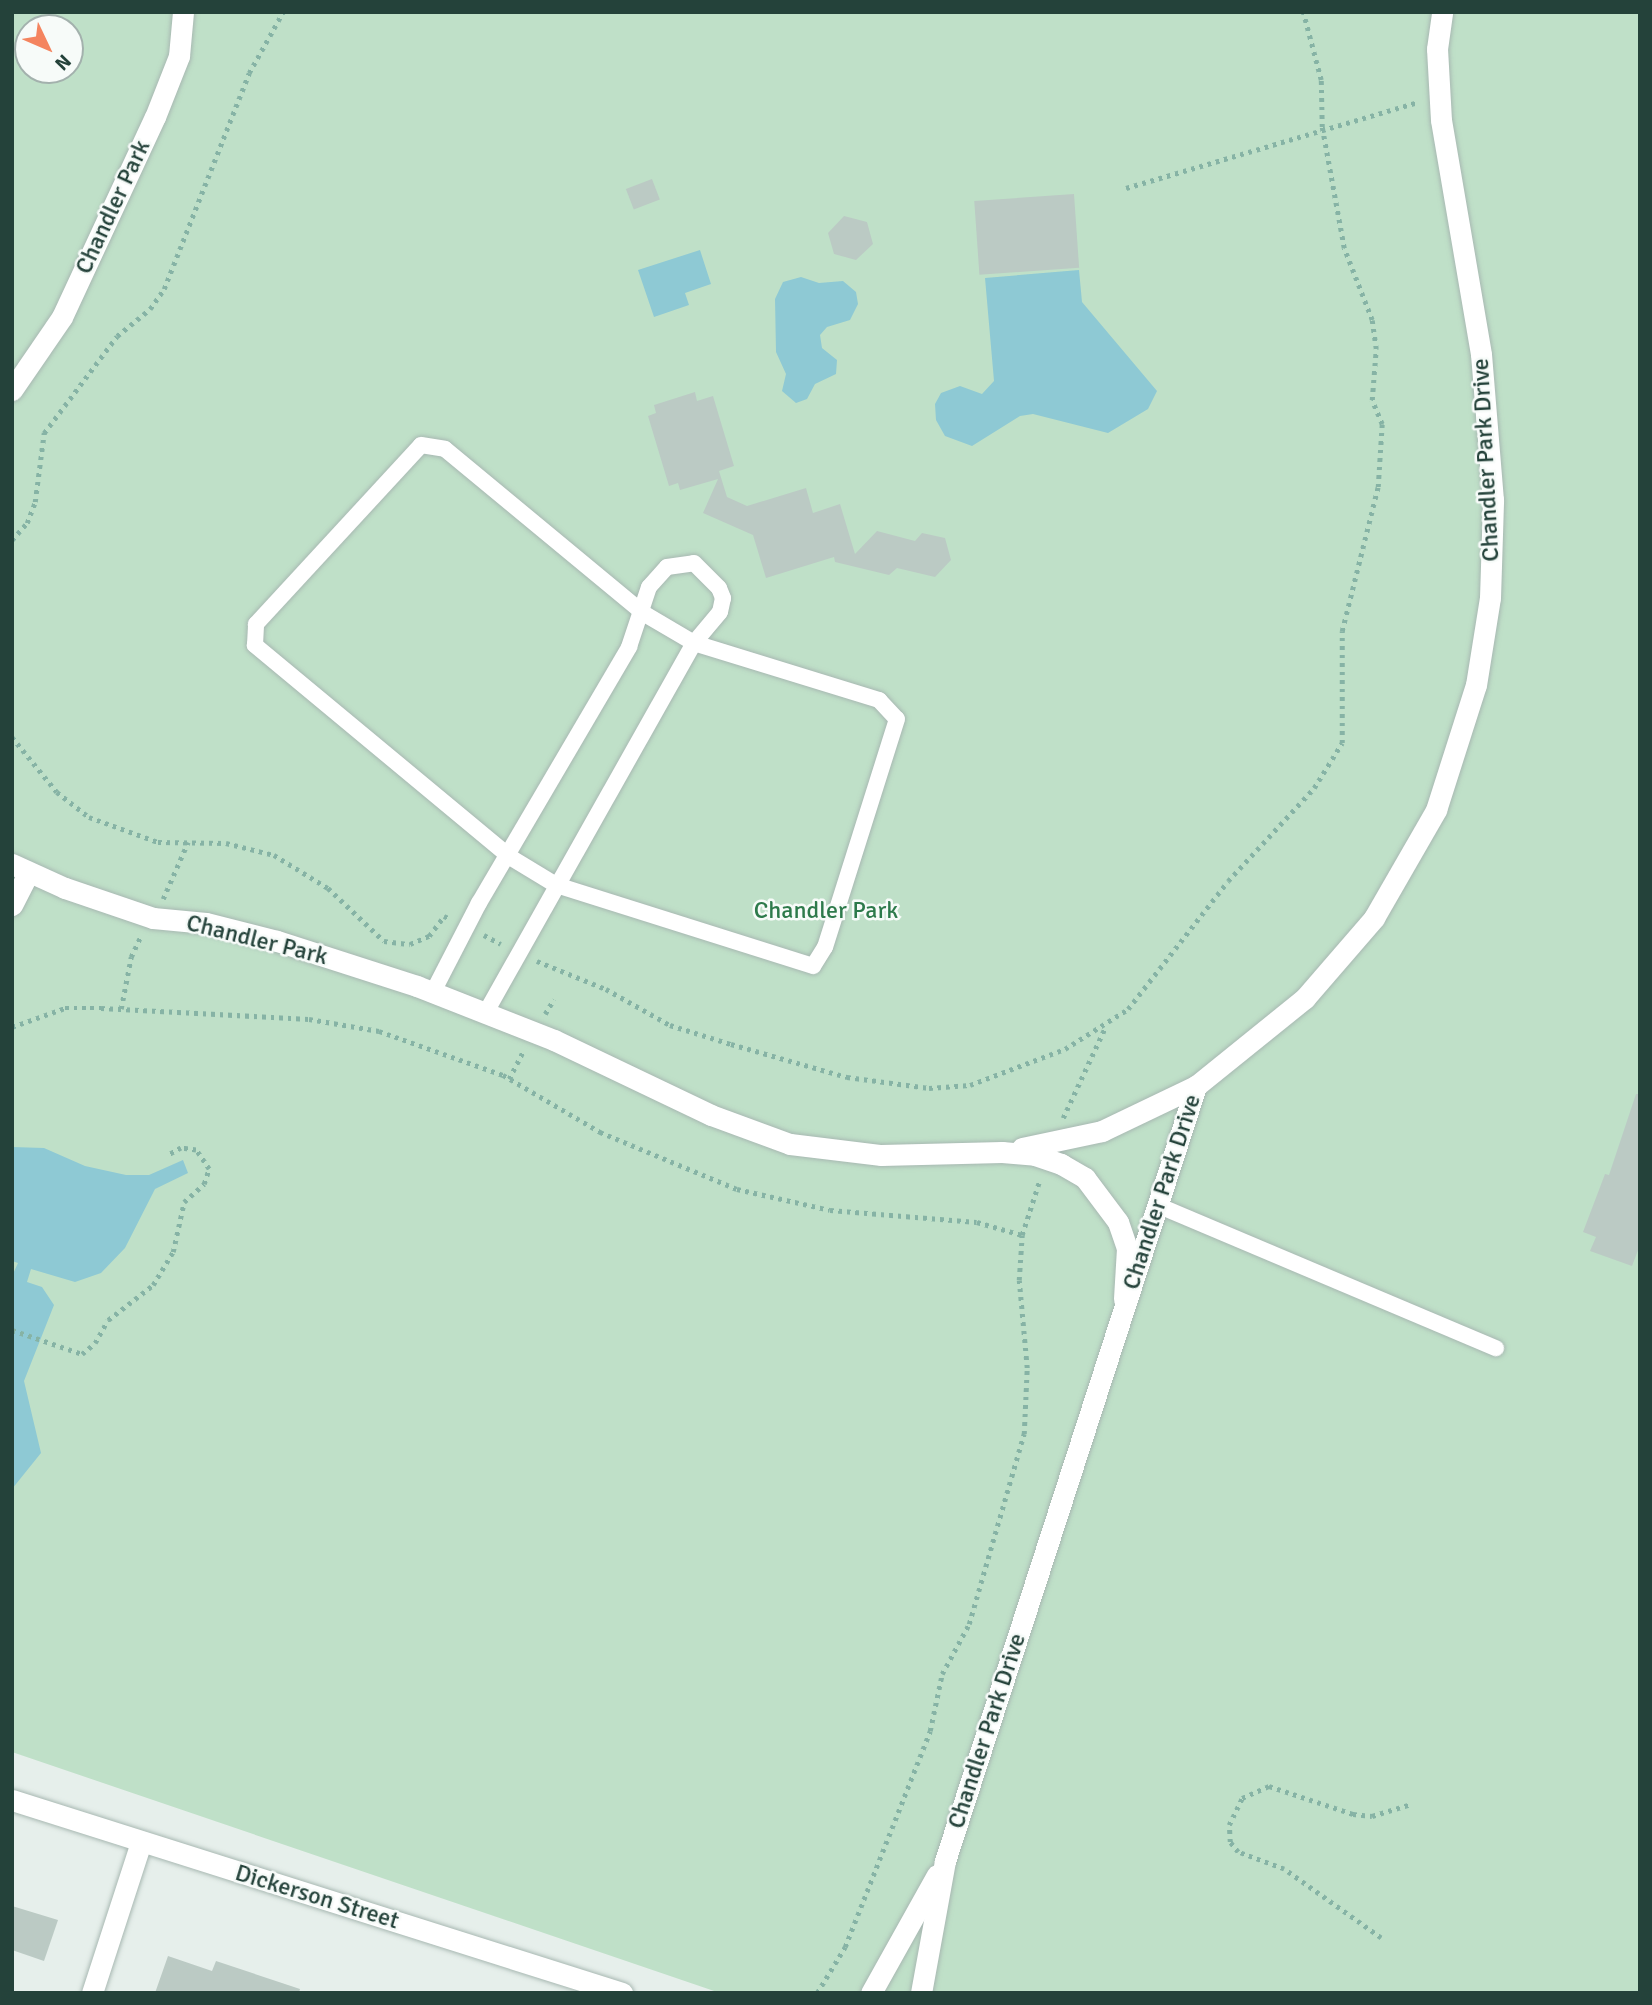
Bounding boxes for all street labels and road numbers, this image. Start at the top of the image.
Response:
street label: Chandler Park [69,135,157,279]
street label: Chandler Park Drive [1466,358,1506,562]
street label: Chandler Park [183,909,331,971]
street label: Chandler Park Drive [1117,1091,1207,1293]
street label: Chandler Park Drive [942,1630,1032,1832]
street label: Dickerson Street [232,1858,402,1936]

